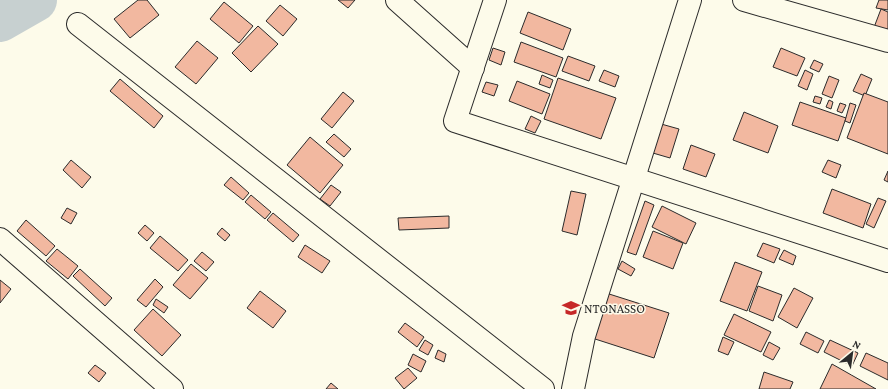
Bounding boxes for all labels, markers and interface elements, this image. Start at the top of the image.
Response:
school or university icon: NTONASSO [561,298,581,318]
place label: NTONASSO [584,301,645,316]
north arrow [832,333,872,373]
text: N [851,337,863,352]

